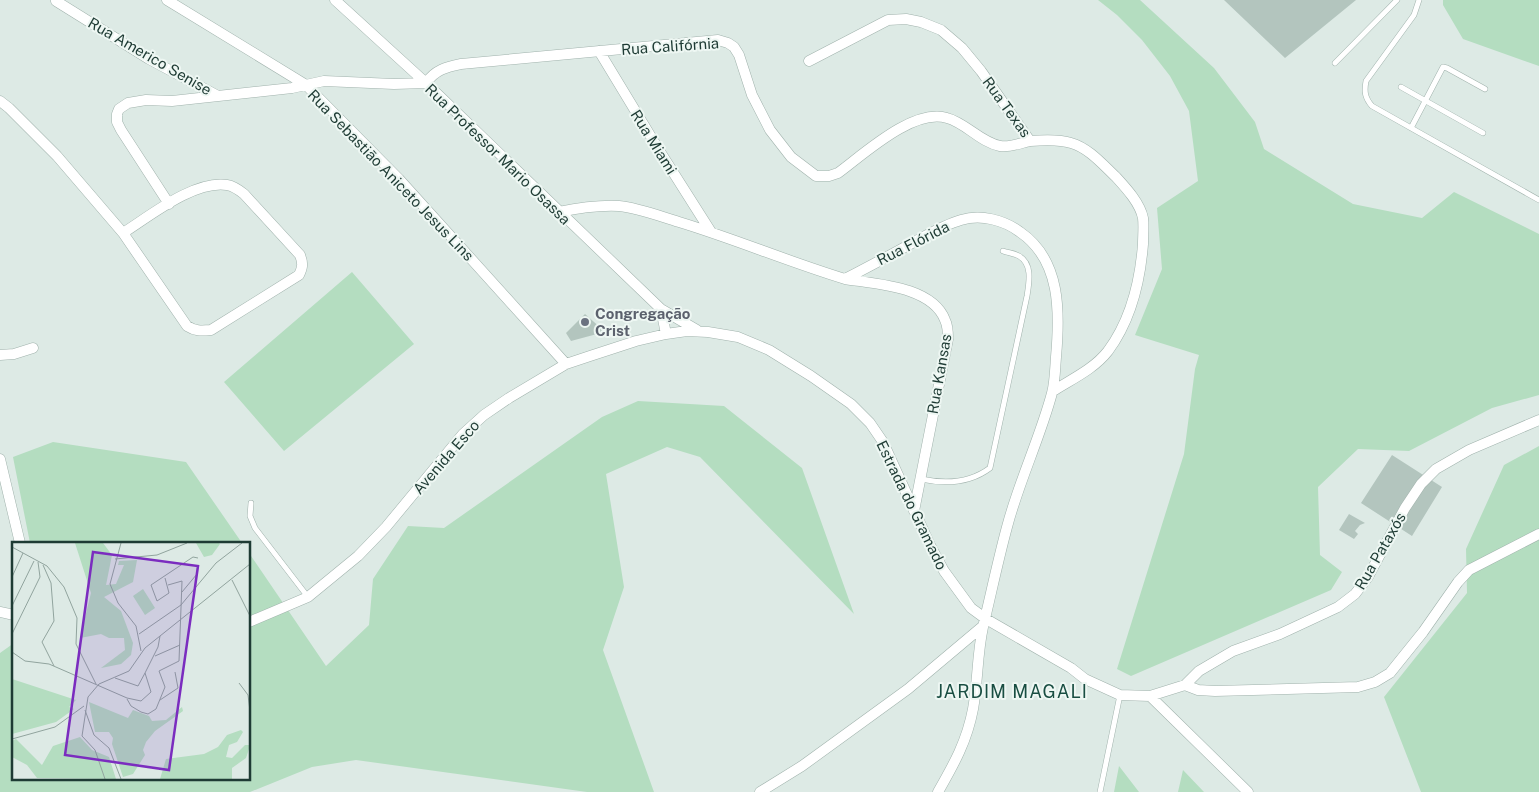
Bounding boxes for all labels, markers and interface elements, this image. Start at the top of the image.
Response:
street label: Rua Americo Senise [85,14,215,98]
street label: Rua Califórnia [620,34,720,58]
street label: Rua Texas [979,73,1035,141]
street label: Rua Professor Mario Osassa [422,80,574,228]
street label: Rua Sebastião Aniceto Jesus Lins [305,86,477,264]
street label: Rua Miami [628,107,680,177]
street label: Rua Flórida [874,217,952,269]
place label: Congregação Crist [595,305,691,339]
marker: Congregação Crist [579,316,591,328]
street label: Rua Kansas [924,333,954,415]
street label: Avenida Esco [409,417,483,497]
street label: Estrada do Gramado [873,438,951,572]
street label: Rua Pataxós [1351,509,1409,593]
inset map [12,542,250,780]
district label: JARDIM MAGALI [936,681,1088,702]

